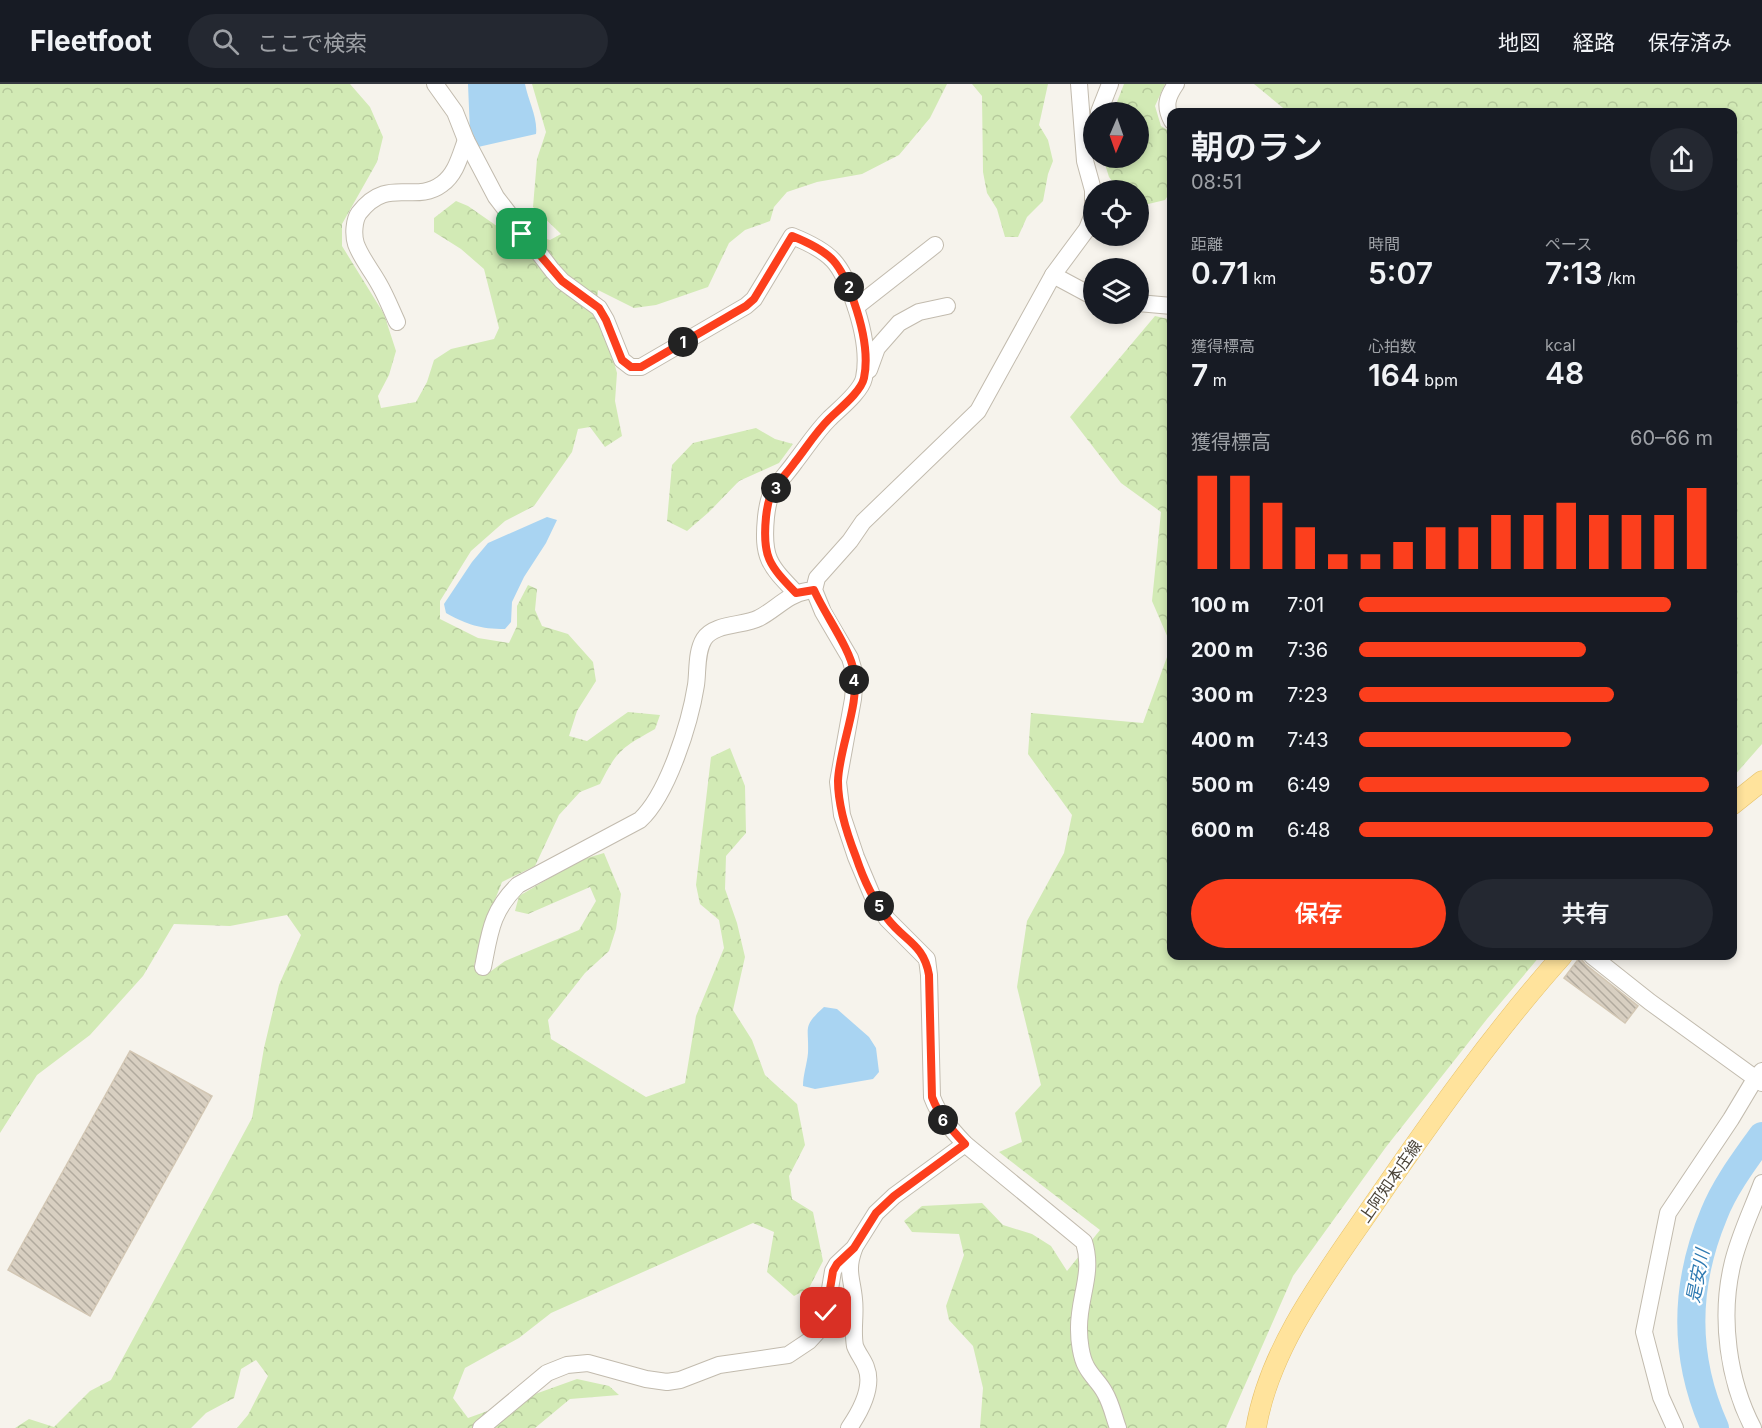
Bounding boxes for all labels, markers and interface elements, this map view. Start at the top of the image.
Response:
search box [188,14,608,68]
text: Fleetfoot [30,24,152,58]
icon: search [209,25,242,58]
text: ここで検索 [257,30,367,56]
text: 地図 [1498,30,1540,55]
text: 経路 [1573,30,1615,55]
text: 保存済み [1648,30,1732,55]
north arrow [1083,102,1149,168]
map controls [1083,102,1149,324]
text: 朝のラン [1191,127,1323,167]
button: share [1650,128,1713,191]
text: 08:51 [1191,170,1242,194]
button: locate [1083,180,1149,246]
pin [496,208,547,259]
icon: arrive [505,217,538,250]
text: 距離 [1191,234,1223,254]
text: 時間 [1368,234,1400,254]
text: ペース [1545,234,1592,254]
text: 0.71 [1191,255,1249,291]
text: 5:07 [1368,255,1433,291]
text: 7:13 [1545,255,1603,291]
button: layers [1083,258,1149,324]
text: km [1249,268,1276,288]
text: /km [1603,268,1636,288]
pin: 2 [834,272,864,302]
text: 2 [844,277,854,297]
pin: 1 [668,327,698,357]
text: 1 [680,332,686,352]
text: kcal [1545,335,1576,355]
text: 獲得標高 [1191,336,1255,356]
text: 心拍数 [1368,336,1416,356]
text: 48 [1545,355,1584,391]
text: 7 [1191,357,1208,393]
text: 164 [1368,357,1420,393]
text: m [1208,370,1227,390]
text: bpm [1420,370,1458,390]
text: 60–66 m [1630,426,1713,450]
text: 獲得標高 [1191,430,1271,454]
pin: 3 [761,473,791,503]
text: 3 [771,478,781,498]
text: 100 m [1191,593,1250,617]
text: 7:01 [1287,593,1324,617]
text: 200 m [1191,638,1254,662]
text: 7:36 [1287,638,1328,662]
pin: 4 [839,665,869,695]
text: 4 [849,670,859,690]
text: 300 m [1191,683,1254,707]
text: 7:23 [1287,683,1328,707]
text: 400 m [1191,728,1255,752]
text: 7:43 [1287,728,1329,752]
text: 500 m [1191,773,1254,797]
text: 6:49 [1287,773,1331,797]
text: 600 m [1191,818,1254,842]
text: 6:48 [1287,818,1330,842]
button: 保存 [1191,879,1446,948]
button: 共有 [1458,879,1713,948]
pin: 5 [864,891,894,921]
text: 5 [874,896,884,916]
pin: 6 [928,1105,958,1135]
text: 6 [938,1110,948,1130]
street label: 上阿知本庄線 [1354,1136,1426,1226]
water label: 是安川 [1682,1245,1713,1304]
pin [800,1287,851,1338]
icon: check [809,1296,842,1329]

